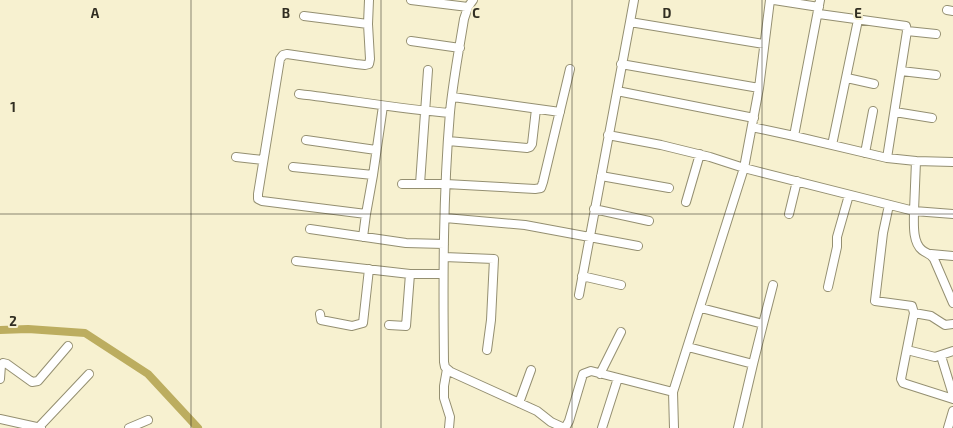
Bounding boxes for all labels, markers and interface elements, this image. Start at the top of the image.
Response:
text: A [91,5,100,21]
text: B [282,5,290,21]
text: C [472,5,480,21]
text: D [663,5,672,21]
text: E [854,5,862,21]
text: 1 [10,99,16,115]
text: 2 [9,313,17,329]

